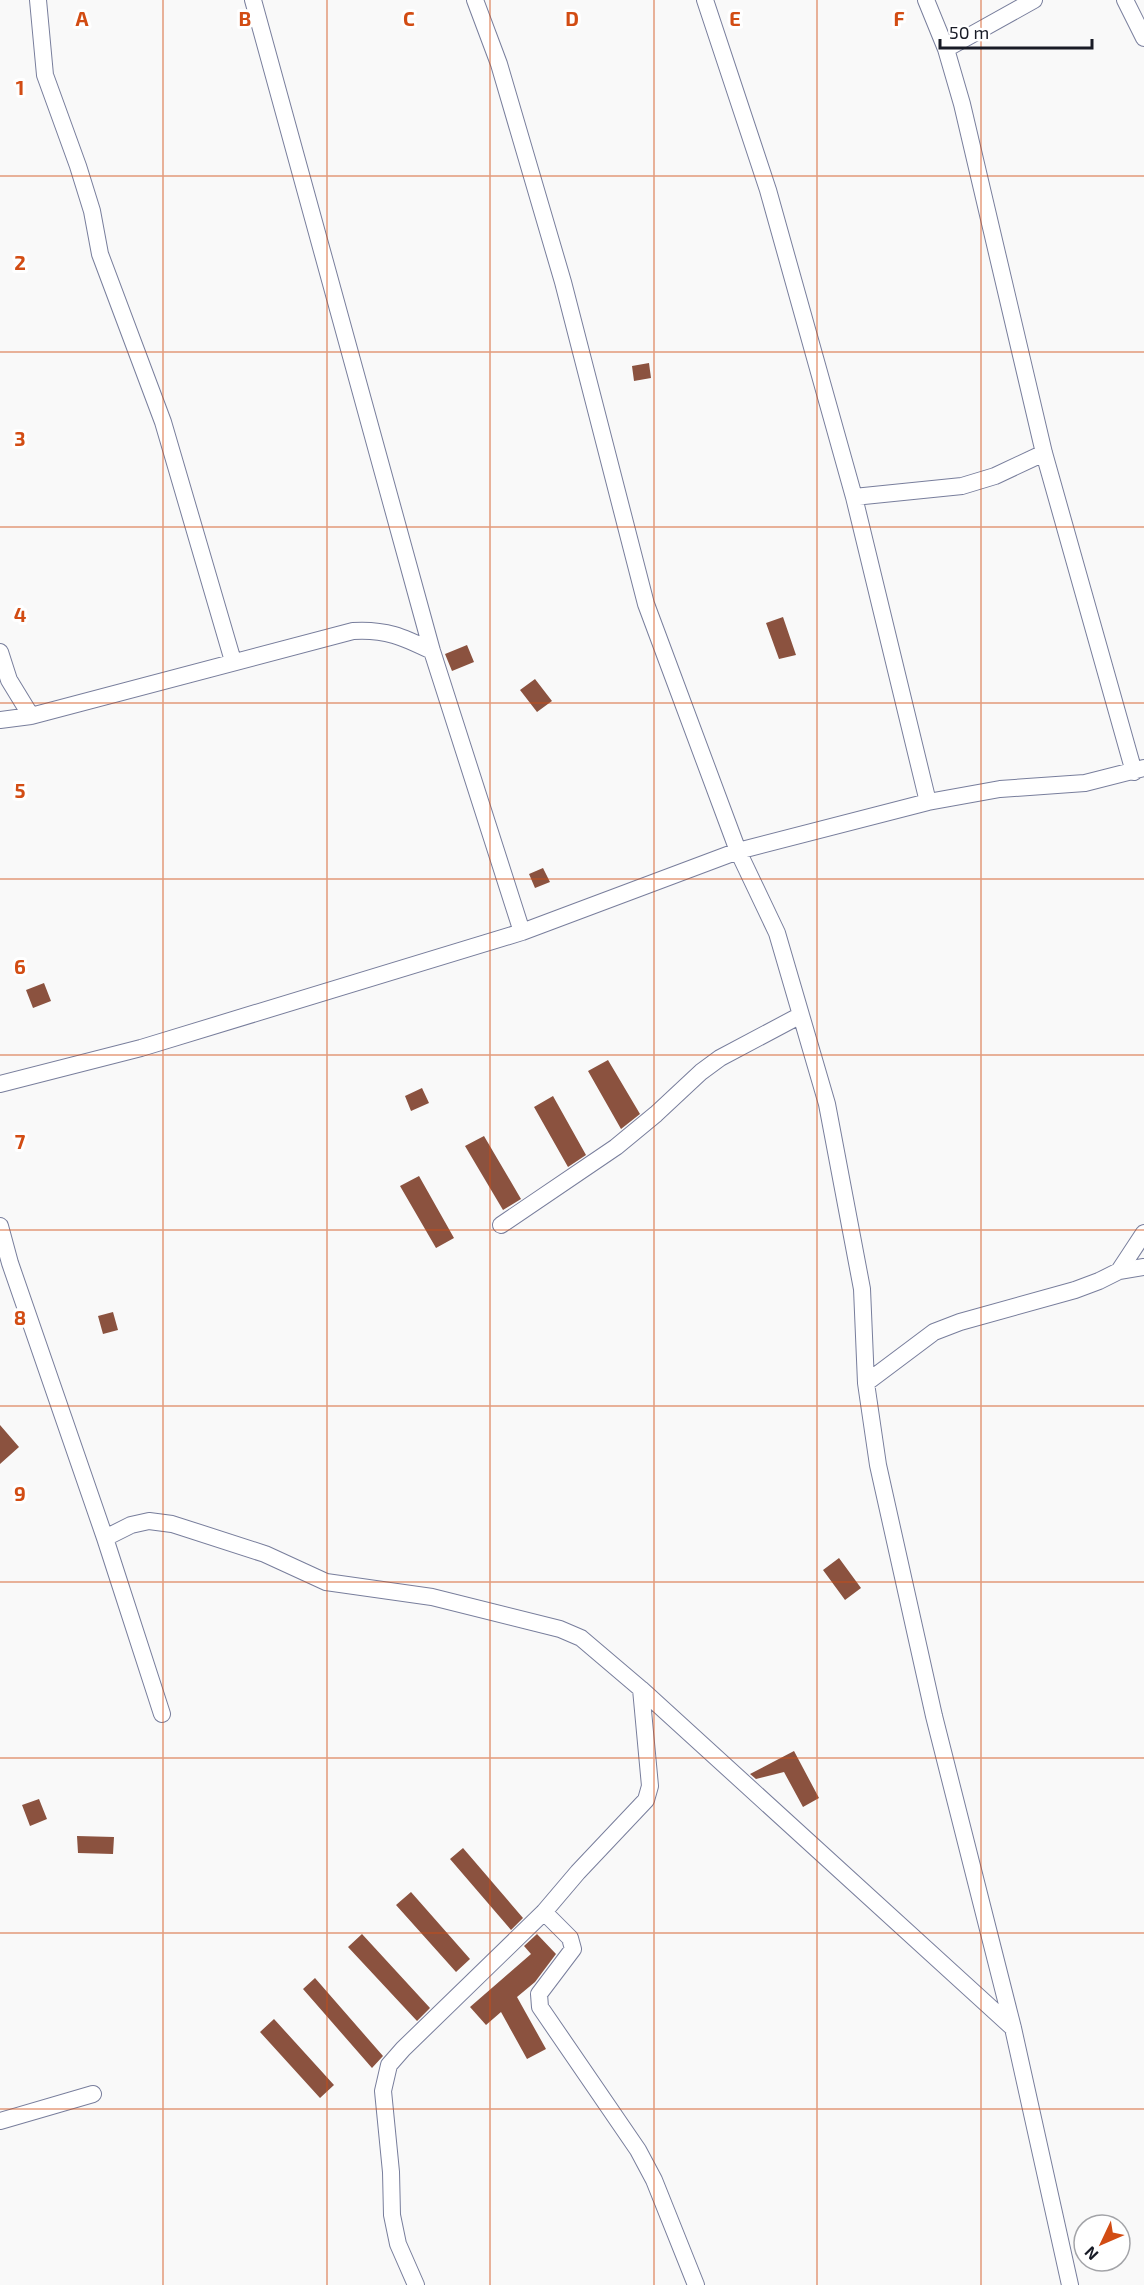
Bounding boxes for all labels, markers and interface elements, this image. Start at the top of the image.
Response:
text: A [75,6,89,30]
text: B [239,6,251,30]
text: C [403,6,415,30]
text: D [565,6,579,30]
text: E [729,6,741,30]
text: F [893,6,905,30]
scale bar [940,12,1092,50]
text: 50 m [949,21,989,43]
text: 1 [16,75,24,99]
text: 2 [14,250,26,274]
text: 3 [14,426,26,450]
text: 4 [14,602,27,626]
text: 5 [14,778,26,802]
text: 6 [14,954,26,978]
text: 7 [15,1129,26,1153]
text: 8 [14,1305,26,1329]
text: 9 [14,1481,26,1505]
north arrow [1072,2213,1132,2273]
text: N [1080,2243,1102,2265]

